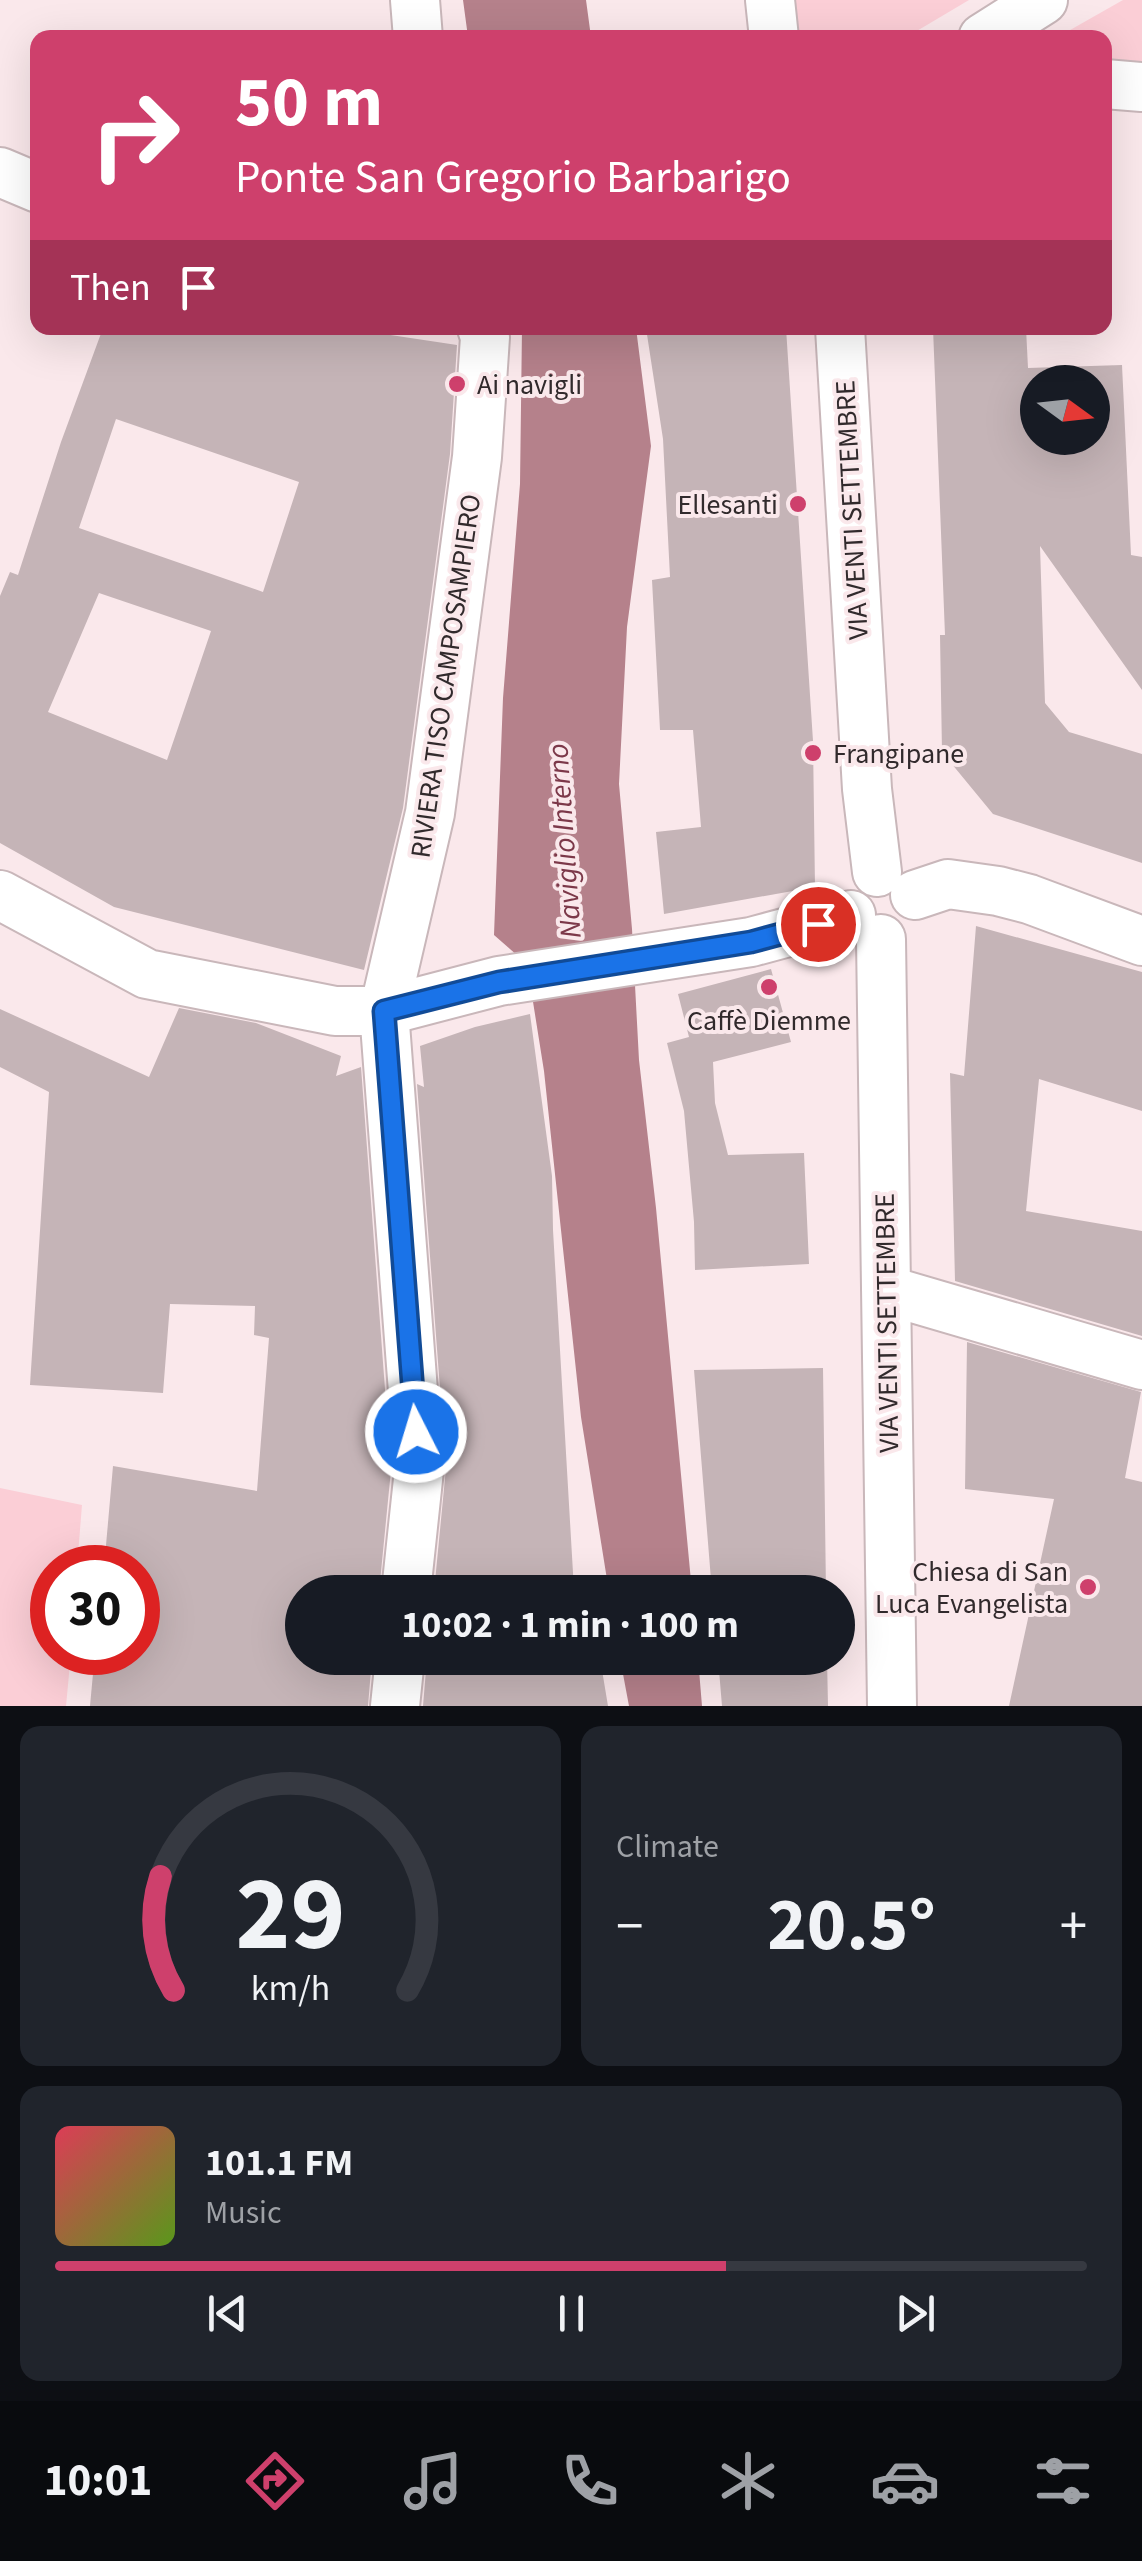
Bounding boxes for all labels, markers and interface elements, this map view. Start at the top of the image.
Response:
text: 50 m [235,53,383,153]
icon: right [70,70,200,200]
text: Ponte San Gregorio Barbarigo [235,146,791,210]
icon: arrive [171,260,226,315]
text: Then [70,261,151,315]
place label: Ai navigli [477,365,582,405]
north arrow [1020,365,1110,455]
map controls [1020,365,1110,455]
marker: Ai navigli [446,373,468,395]
street label: VIA VENTI SETTEMBRE [825,379,879,641]
place label: Ellesanti [678,485,778,525]
street label: RIVIERA TISO CAMPOSAMPIERO [401,492,491,861]
marker: Ellesanti [787,493,809,515]
place label: Frangipane [833,734,964,774]
water label: Naviglio Interno [536,742,593,940]
marker: Frangipane [802,742,824,764]
pin [776,882,861,967]
icon: arrive [791,897,846,952]
marker: Caffè Diemme [758,976,780,998]
place label: Caffè Diemme [687,1001,851,1041]
street label: VIA VENTI SETTEMBRE [865,1193,909,1453]
position arrow [364,1380,468,1484]
speed limit sign: 30 [30,1545,160,1675]
place label: Chiesa di San Luca Evangelista [875,1552,1068,1624]
marker: Chiesa di San Luca Evangelista [1077,1576,1099,1598]
text: 10:02 · 1 min · 100 m [401,1598,739,1652]
text: Climate [616,1824,719,1870]
text: 29 [236,1842,345,1990]
text: 20.5° [767,1872,936,1979]
text: − [616,1888,643,1966]
text: + [1060,1888,1087,1966]
text: km/h [251,1963,330,2014]
text: 101.1 FM [205,2136,353,2190]
text: Music [205,2190,282,2236]
icon: previous [200,2286,255,2341]
icon: pause [544,2286,599,2341]
icon: next [888,2286,943,2341]
icon: directions [240,2446,310,2516]
icon: music [398,2446,468,2516]
icon: phone [555,2446,625,2516]
icon: climate [713,2446,783,2516]
icon: car [870,2446,940,2516]
icon: filters [1028,2446,1098,2516]
text: 10:01 [44,2449,152,2513]

